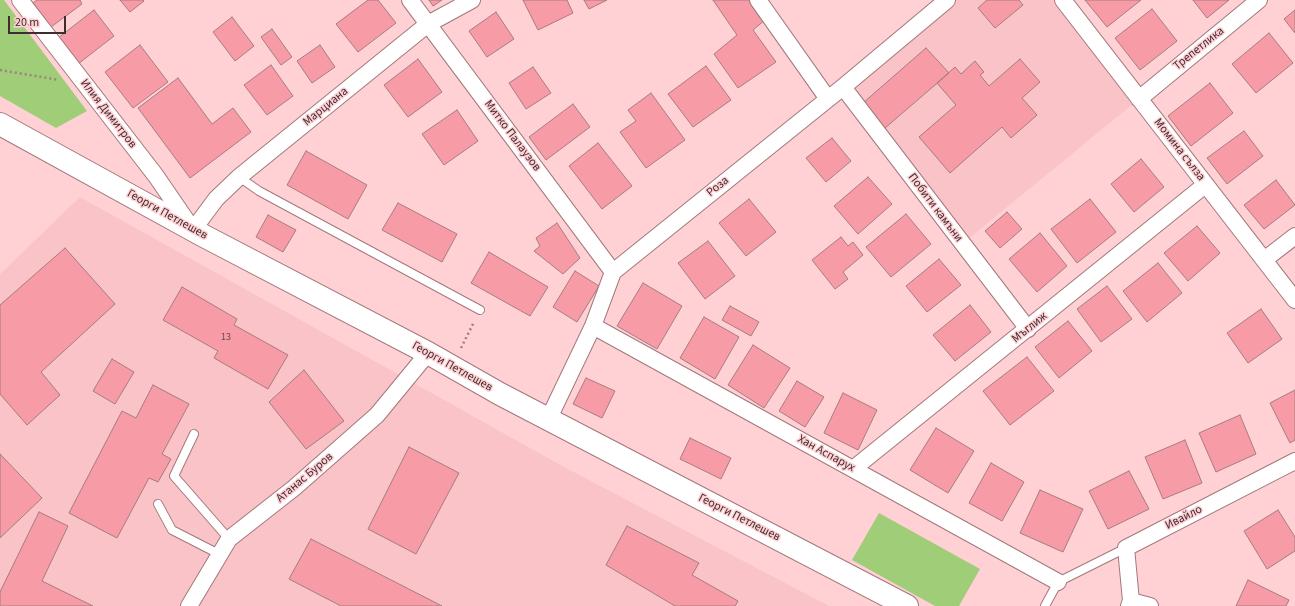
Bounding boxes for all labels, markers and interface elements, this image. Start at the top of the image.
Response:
scale bar [10,8,68,34]
text: 20 m [15,14,39,31]
street label: Трепетлика [1171,24,1227,74]
street label: Илия Димитров [77,77,139,151]
street label: Марциана [301,84,351,130]
street label: Митко Палаузов [481,98,543,174]
street label: Момина сълза [1150,116,1208,184]
street label: Побити камъни [904,171,966,245]
street label: Роза [704,174,732,200]
street label: Георги Петлешев [124,187,210,243]
street label: Мъглиж [1009,309,1051,347]
house number: 13 [221,332,231,344]
street label: Георги Петлешев [409,339,495,395]
street label: Хан Аспарух [795,432,857,476]
street label: Атанас Буров [274,450,336,506]
street label: Георги Петлешев [696,491,782,545]
street label: Ивайло [1163,503,1205,533]

